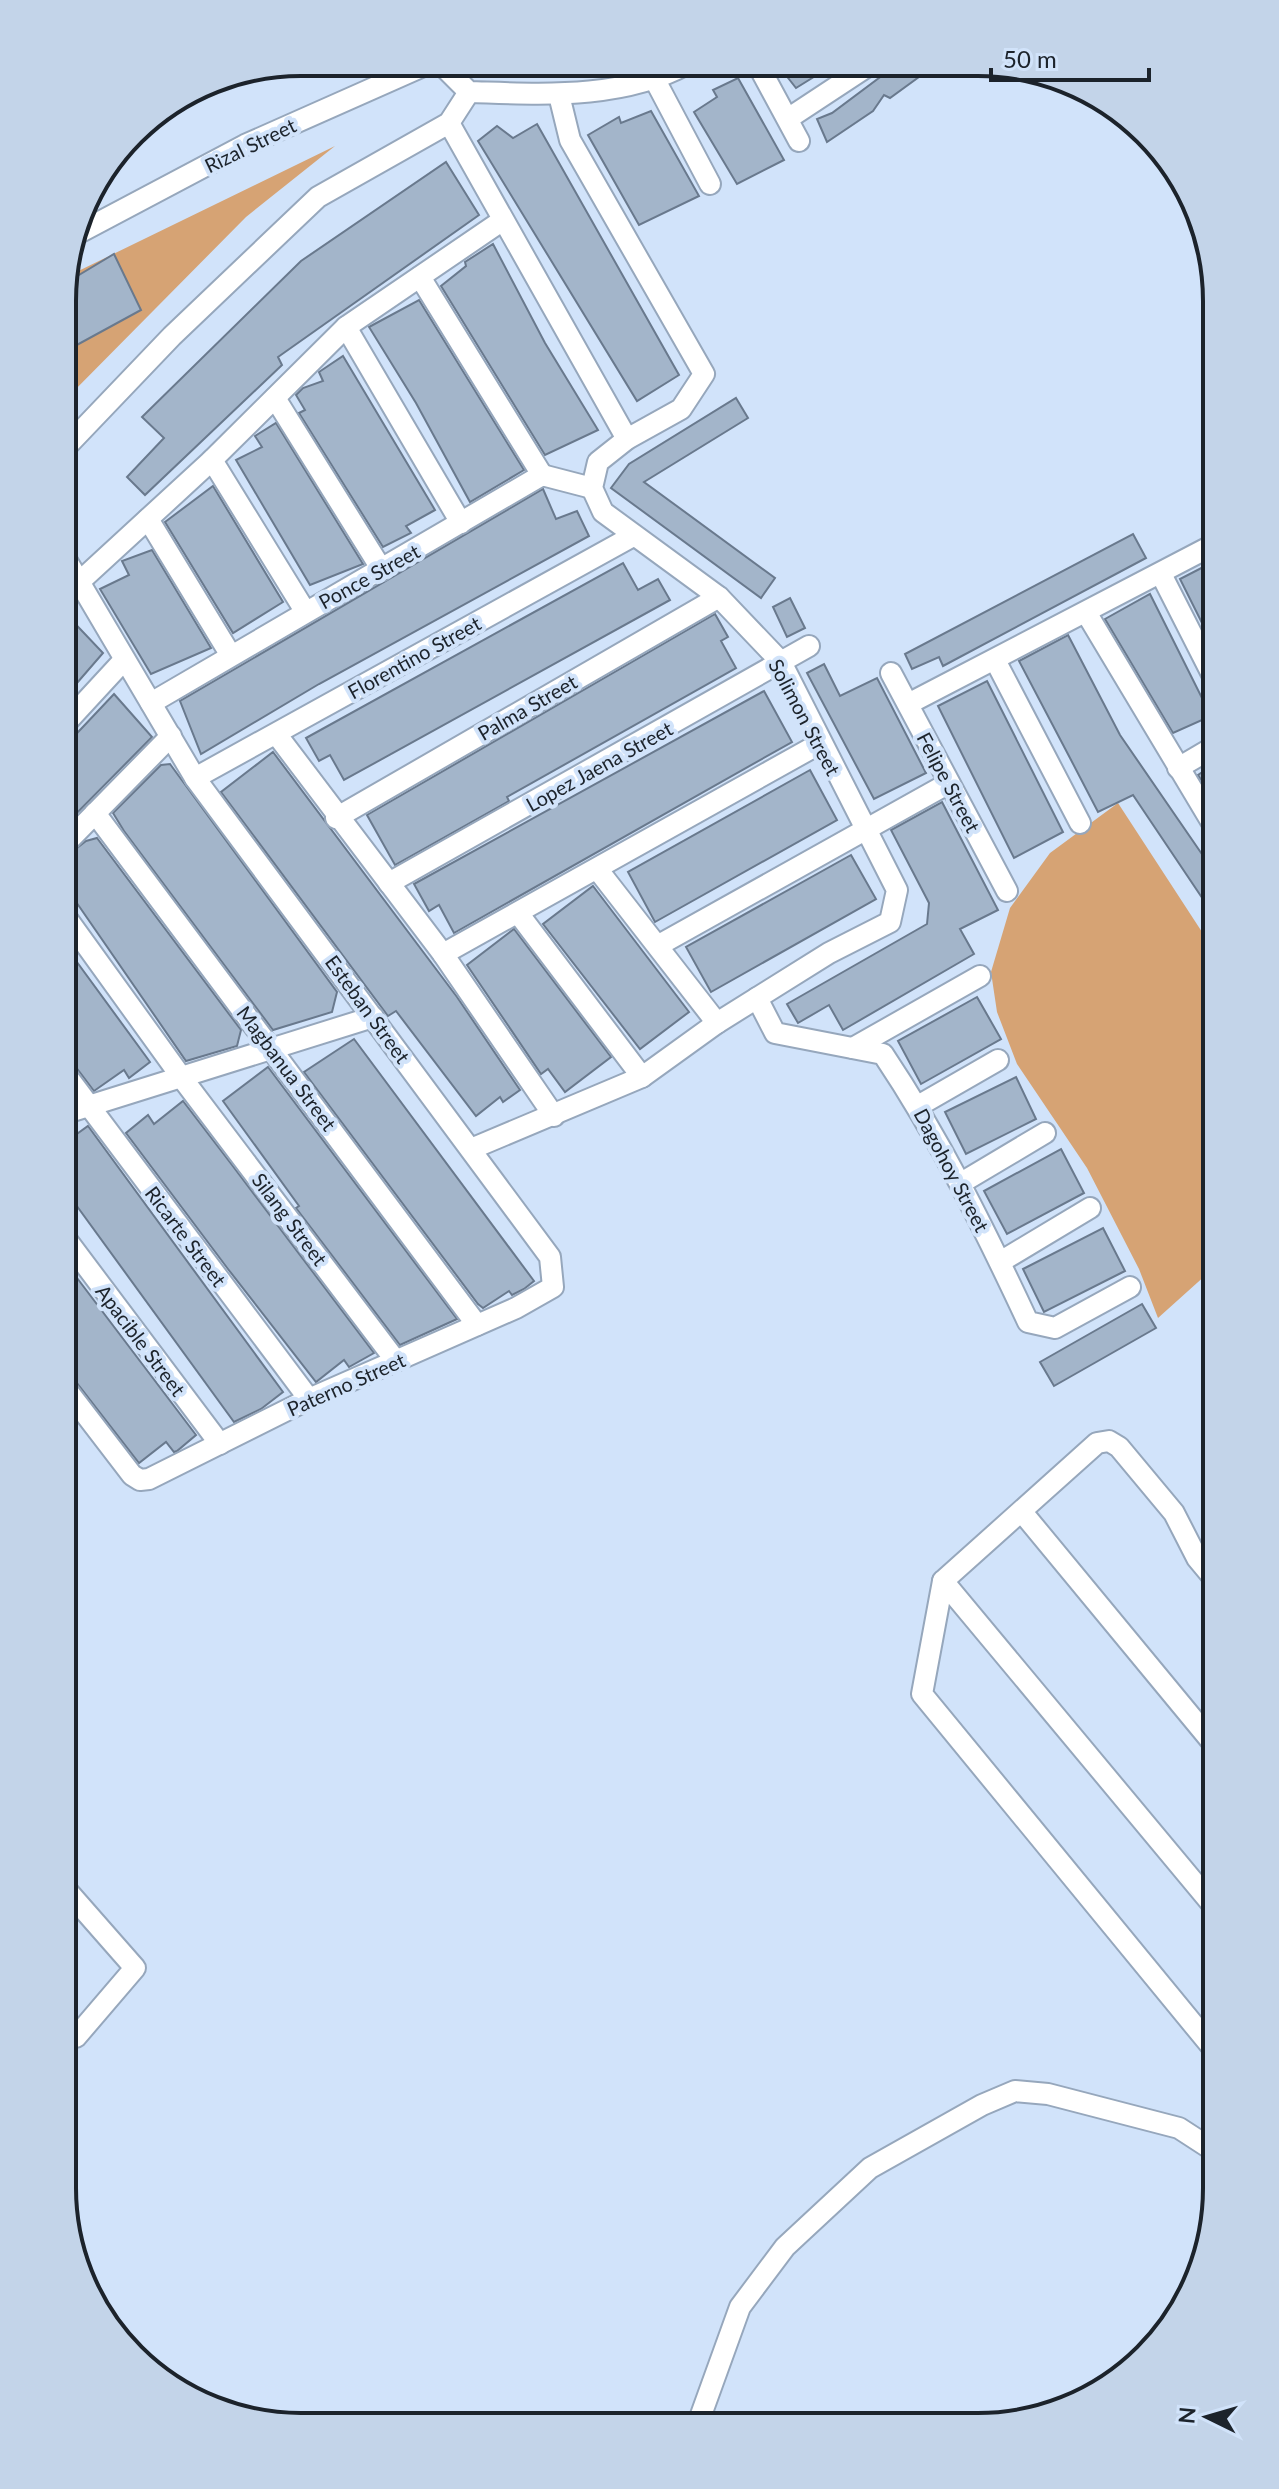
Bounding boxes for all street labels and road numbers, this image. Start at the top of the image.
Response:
street label: Rizal Street [200,113,300,177]
street label: Ponce Street [314,538,424,614]
street label: Florentino Street [343,611,485,703]
street label: Solimon Street [764,655,846,779]
street label: Palma Street [473,669,581,745]
street label: Lopez Jaena Street [522,716,676,816]
street label: Felipe Street [913,728,985,836]
street label: Esteban Street [321,950,415,1068]
street label: Magbanua Street [232,1001,342,1135]
street label: Dagohoy Street [909,1104,995,1236]
street label: Silang Street [247,1168,333,1270]
street label: Ricarte Street [140,1181,232,1291]
street label: Apacible Street [91,1280,191,1400]
street label: Paterno Street [283,1347,409,1421]

